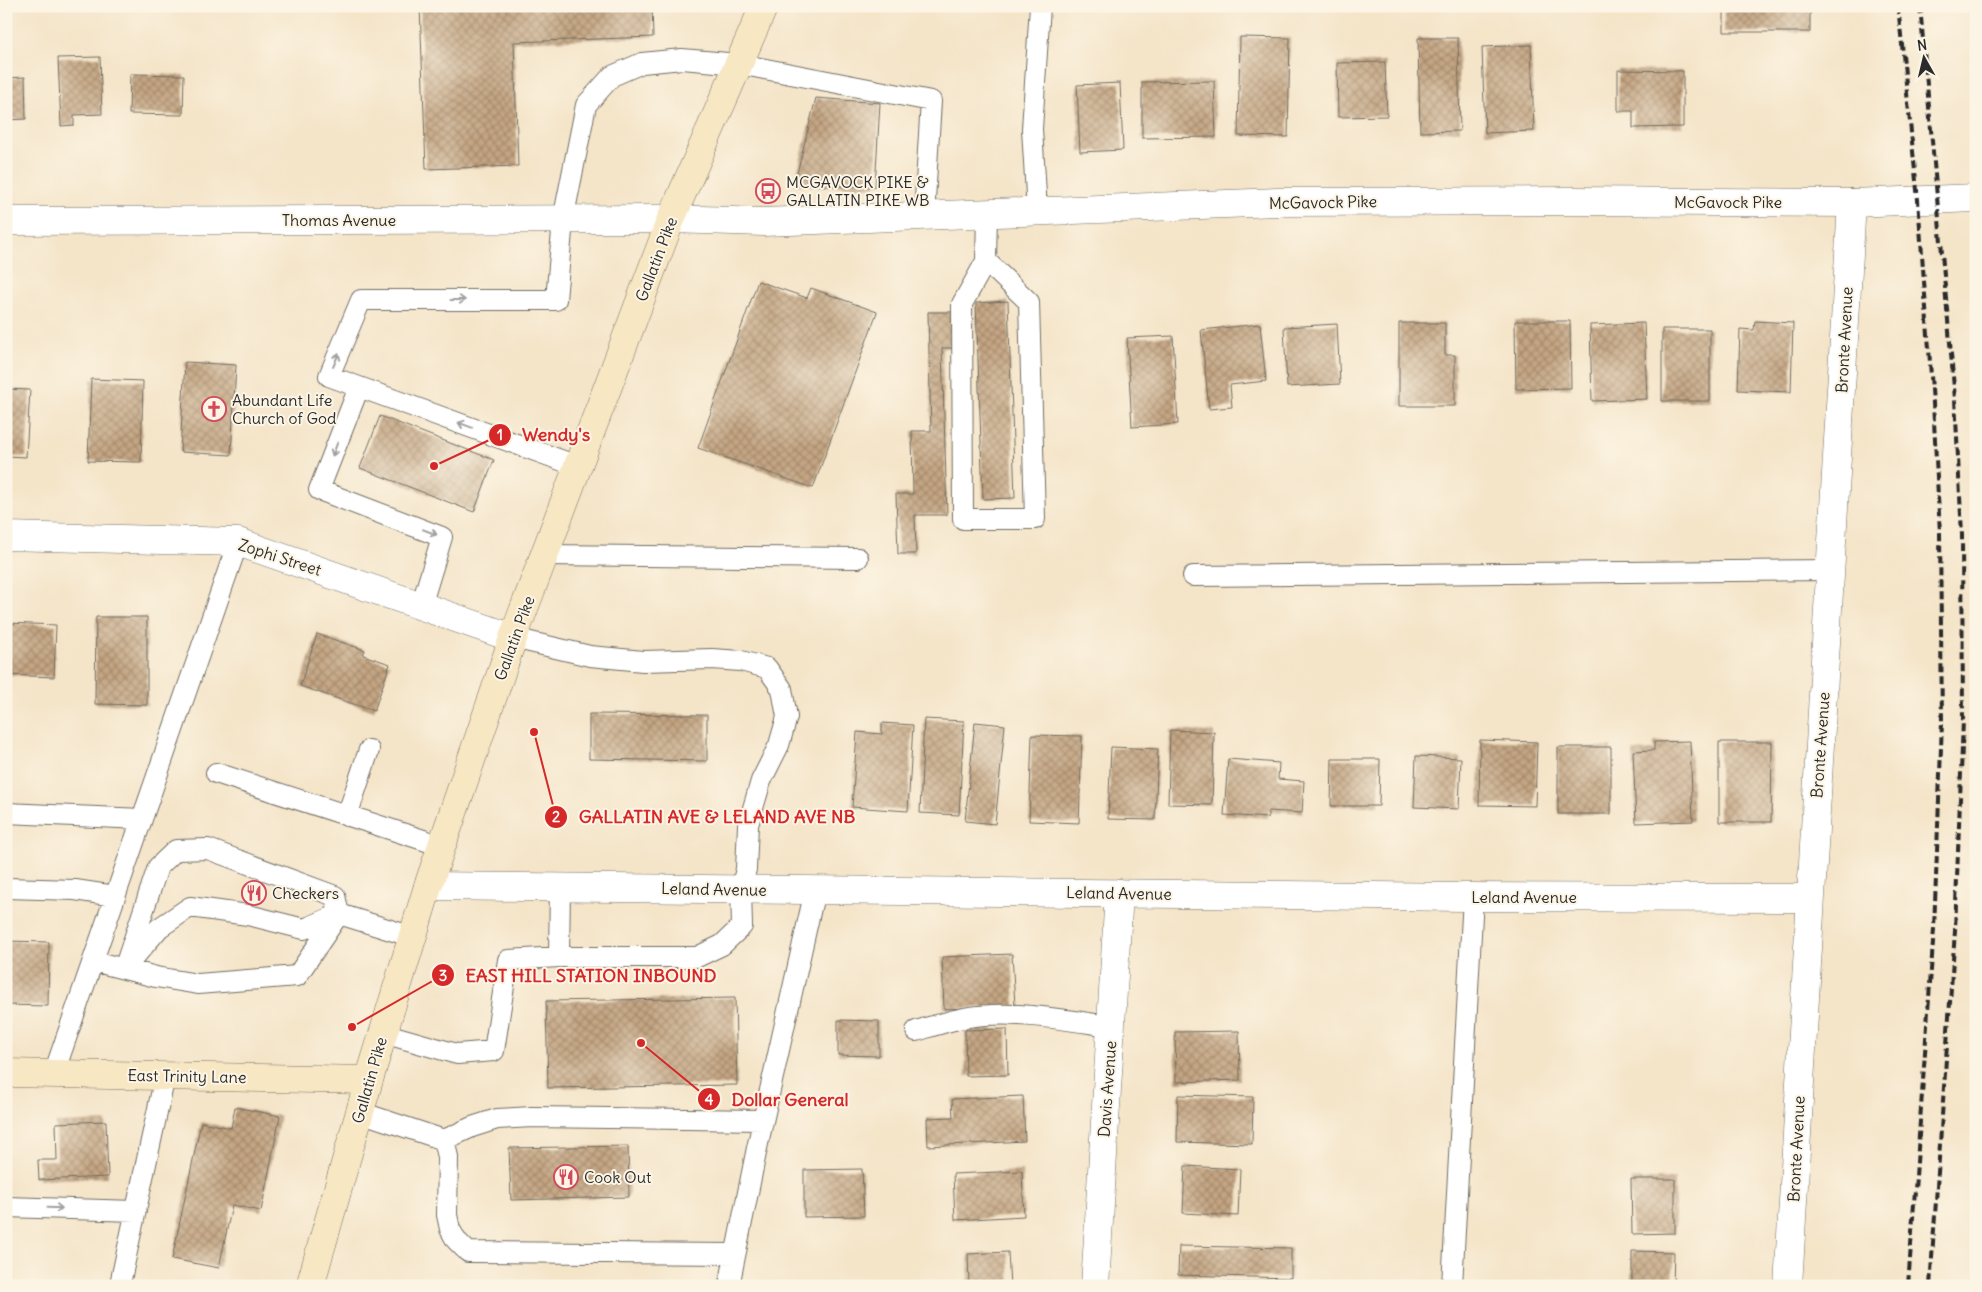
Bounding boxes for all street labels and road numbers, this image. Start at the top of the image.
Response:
street label: McGavock Pike [1269,191,1377,213]
street label: McGavock Pike [1674,192,1782,212]
street label: Thomas Avenue [282,210,396,230]
street label: Gallatin Pike [631,214,681,304]
street label: Bronte Avenue [1831,286,1857,394]
street label: Zophi Street [236,534,325,580]
street label: Gallatin Pike [489,593,539,683]
street label: Bronte Avenue [1806,691,1834,799]
street label: Leland Avenue [661,878,767,900]
street label: Leland Avenue [1066,882,1172,904]
street label: Leland Avenue [1471,887,1577,907]
street label: Gallatin Pike [347,1035,391,1125]
street label: Davis Avenue [1094,1040,1120,1138]
street label: East Trinity Lane [127,1065,247,1087]
street label: Bronte Avenue [1783,1095,1809,1203]

